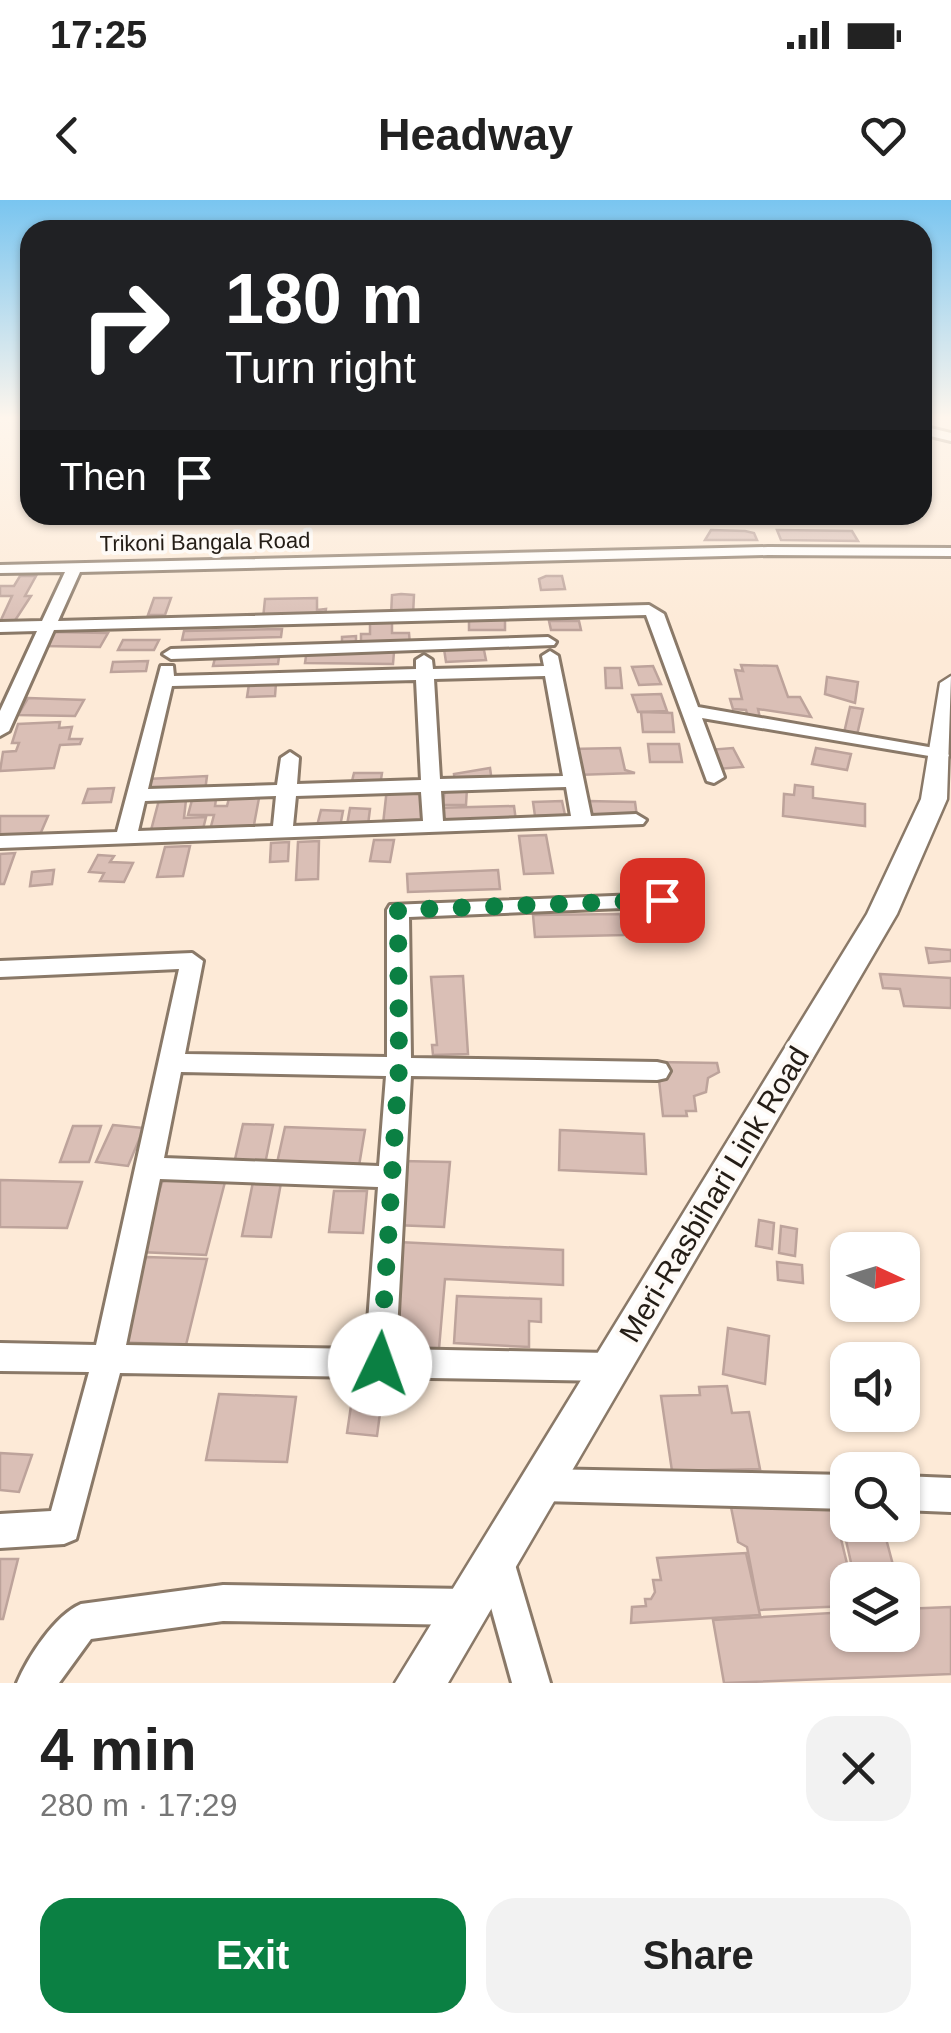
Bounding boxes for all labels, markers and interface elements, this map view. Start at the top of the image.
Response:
text: 17:25 [50,14,147,56]
icon: back [40,108,95,163]
icon: heart [856,108,911,163]
text: Headway [378,109,573,160]
icon: right [60,260,190,390]
text: 180 m [225,260,423,338]
text: Turn right [225,342,416,393]
icon: arrive [167,450,222,505]
text: Then [60,456,147,498]
street label: Trikoni Bangala Road [99,528,311,556]
pin [620,858,705,943]
icon: arrive [635,873,690,928]
street label: Meri-Rasbihari Link Road [613,1040,815,1348]
north arrow [830,1232,920,1322]
map controls [830,1232,920,1652]
position arrow [328,1312,432,1416]
button: sound [830,1342,920,1432]
button: search [830,1452,920,1542]
button: layers [830,1562,920,1652]
text: 4 min [40,1716,197,1783]
button: close [806,1716,911,1821]
text: 280 m · 17:29 [40,1787,237,1823]
button: Exit [40,1898,466,2013]
button: Share [486,1898,911,2013]

